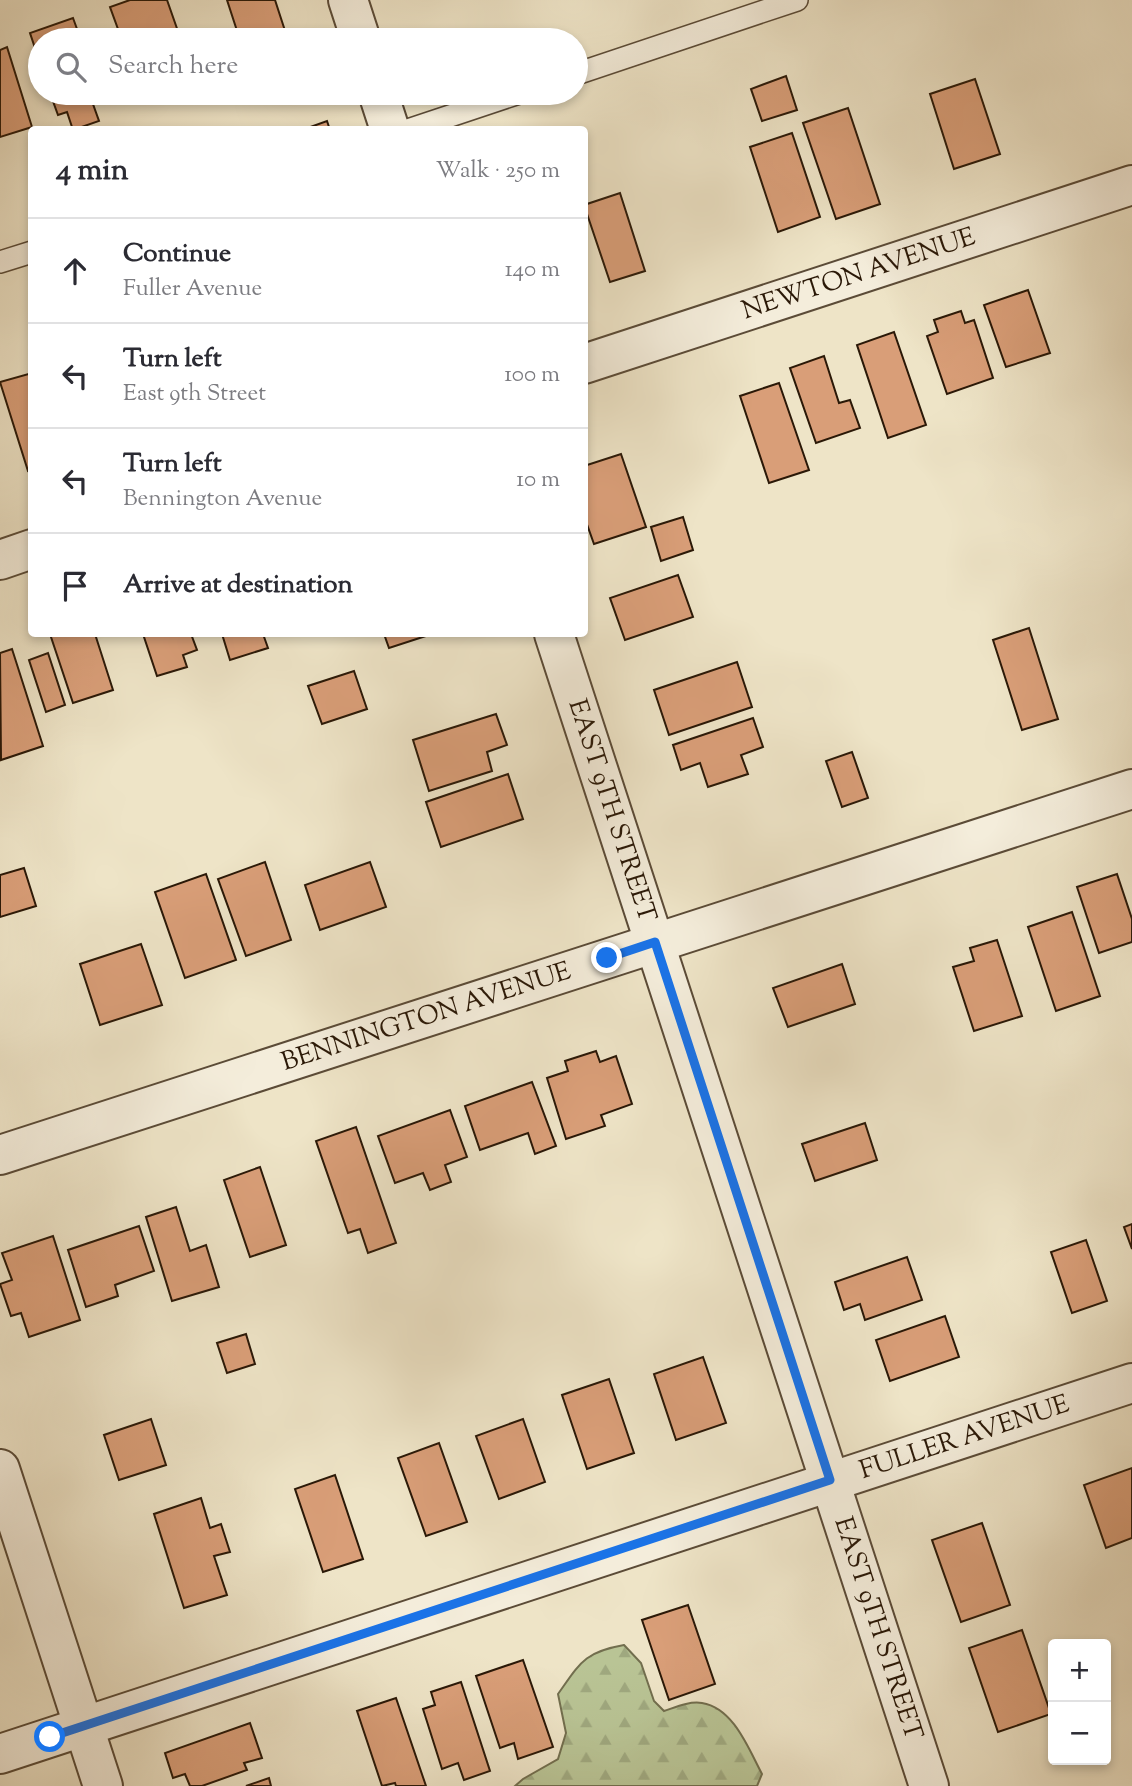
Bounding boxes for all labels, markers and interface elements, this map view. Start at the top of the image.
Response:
search box [28,28,588,105]
icon: search [52,48,90,86]
text: Search here [108,48,238,85]
text: 4 min [56,150,129,193]
text: Walk · 250 m [436,155,560,188]
street label: NEWTON AVENUE [737,219,980,330]
text: Continue [123,236,231,273]
icon: ahead [56,252,94,290]
text: 140 m [505,254,560,287]
text: Fuller Avenue [123,273,262,306]
text: Turn left [123,341,222,378]
icon: left [56,357,94,395]
text: 100 m [504,359,560,392]
text: East 9th Street [123,378,266,411]
text: Turn left [123,446,222,483]
icon: left [56,462,94,500]
text: 10 m [516,464,560,497]
text: Bennington Avenue [123,483,322,516]
icon: arrive [56,567,94,605]
text: Arrive at destination [123,567,353,604]
street label: EAST 9TH STREET [558,694,665,927]
route end [591,942,622,973]
street label: BENNINGTON AVENUE [277,953,576,1081]
street label: FULLER AVENUE [855,1386,1074,1490]
street label: EAST 9TH STREET [824,1512,931,1745]
map controls [1048,1639,1111,1765]
button: + [1048,1639,1111,1702]
button: − [1048,1702,1111,1765]
route start [34,1721,65,1752]

